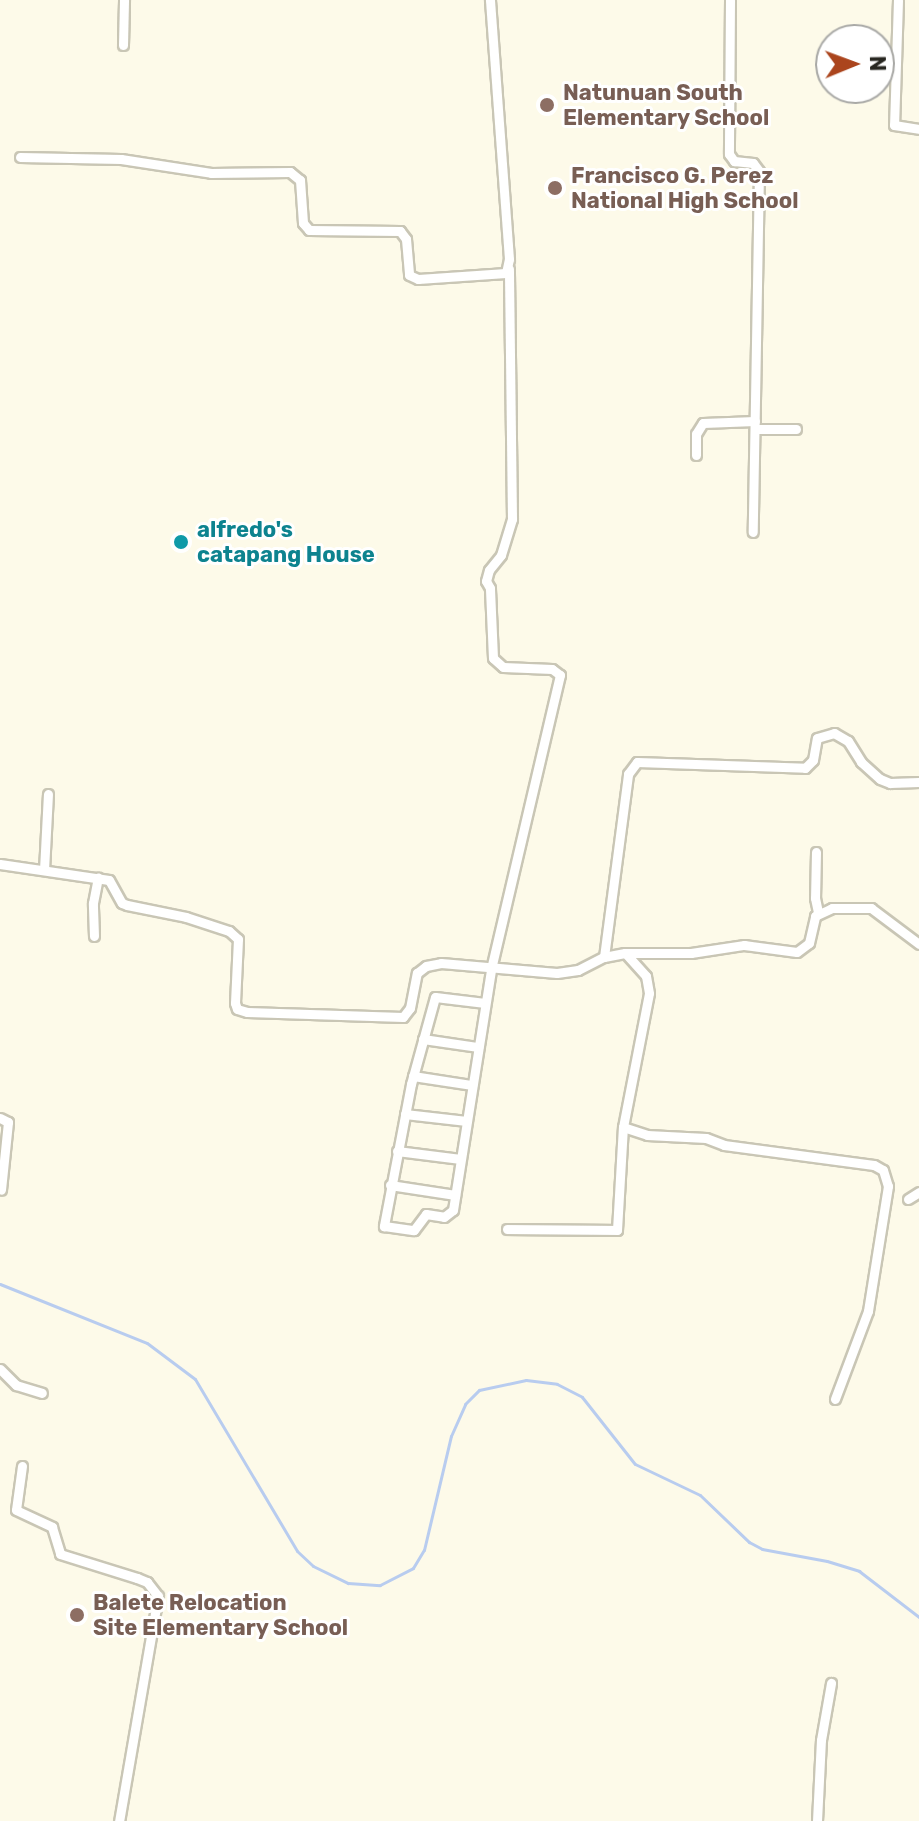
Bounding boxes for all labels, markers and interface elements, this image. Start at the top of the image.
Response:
north arrow [815,24,895,104]
text: N [864,55,891,72]
place label: Natunuan South Elementary School [563,79,770,130]
marker: Natunuan South Elementary School [538,96,556,114]
place label: Francisco G. Perez National High School [571,162,798,214]
marker: Francisco G. Perez National High School [546,179,564,197]
place label: alfredo's catapang House [197,516,375,568]
marker: alfredo's catapang House [172,533,190,551]
place label: Balete Relocation Site Elementary School [93,1589,349,1640]
marker: Balete Relocation Site Elementary School [68,1606,86,1624]

